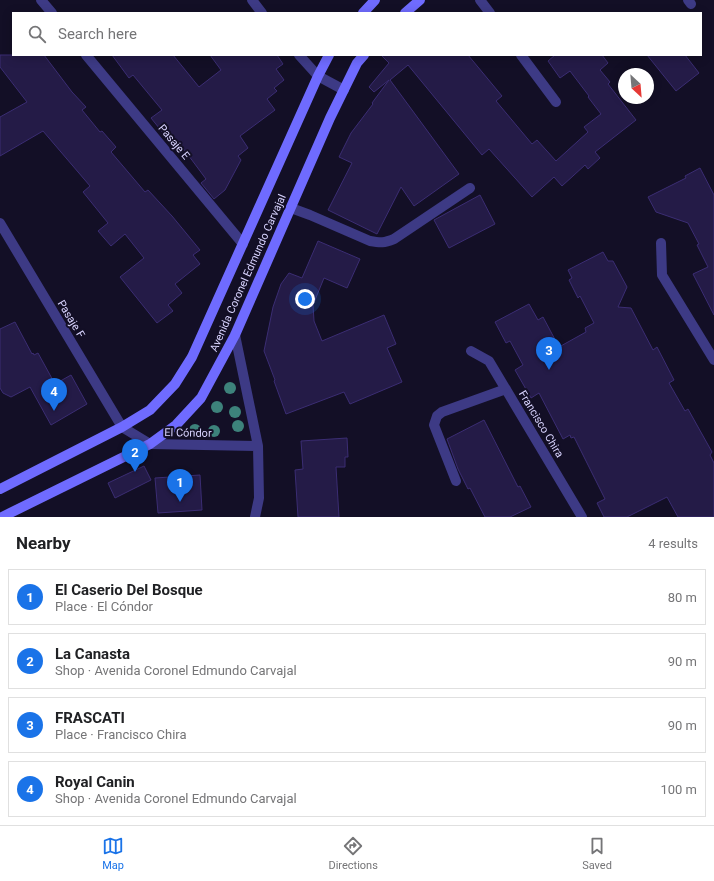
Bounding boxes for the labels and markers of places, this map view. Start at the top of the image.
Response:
pin: 3 [536,337,562,370]
pin: 4 [41,378,67,411]
pin: 2 [122,439,148,472]
pin: 1 [167,469,193,502]

